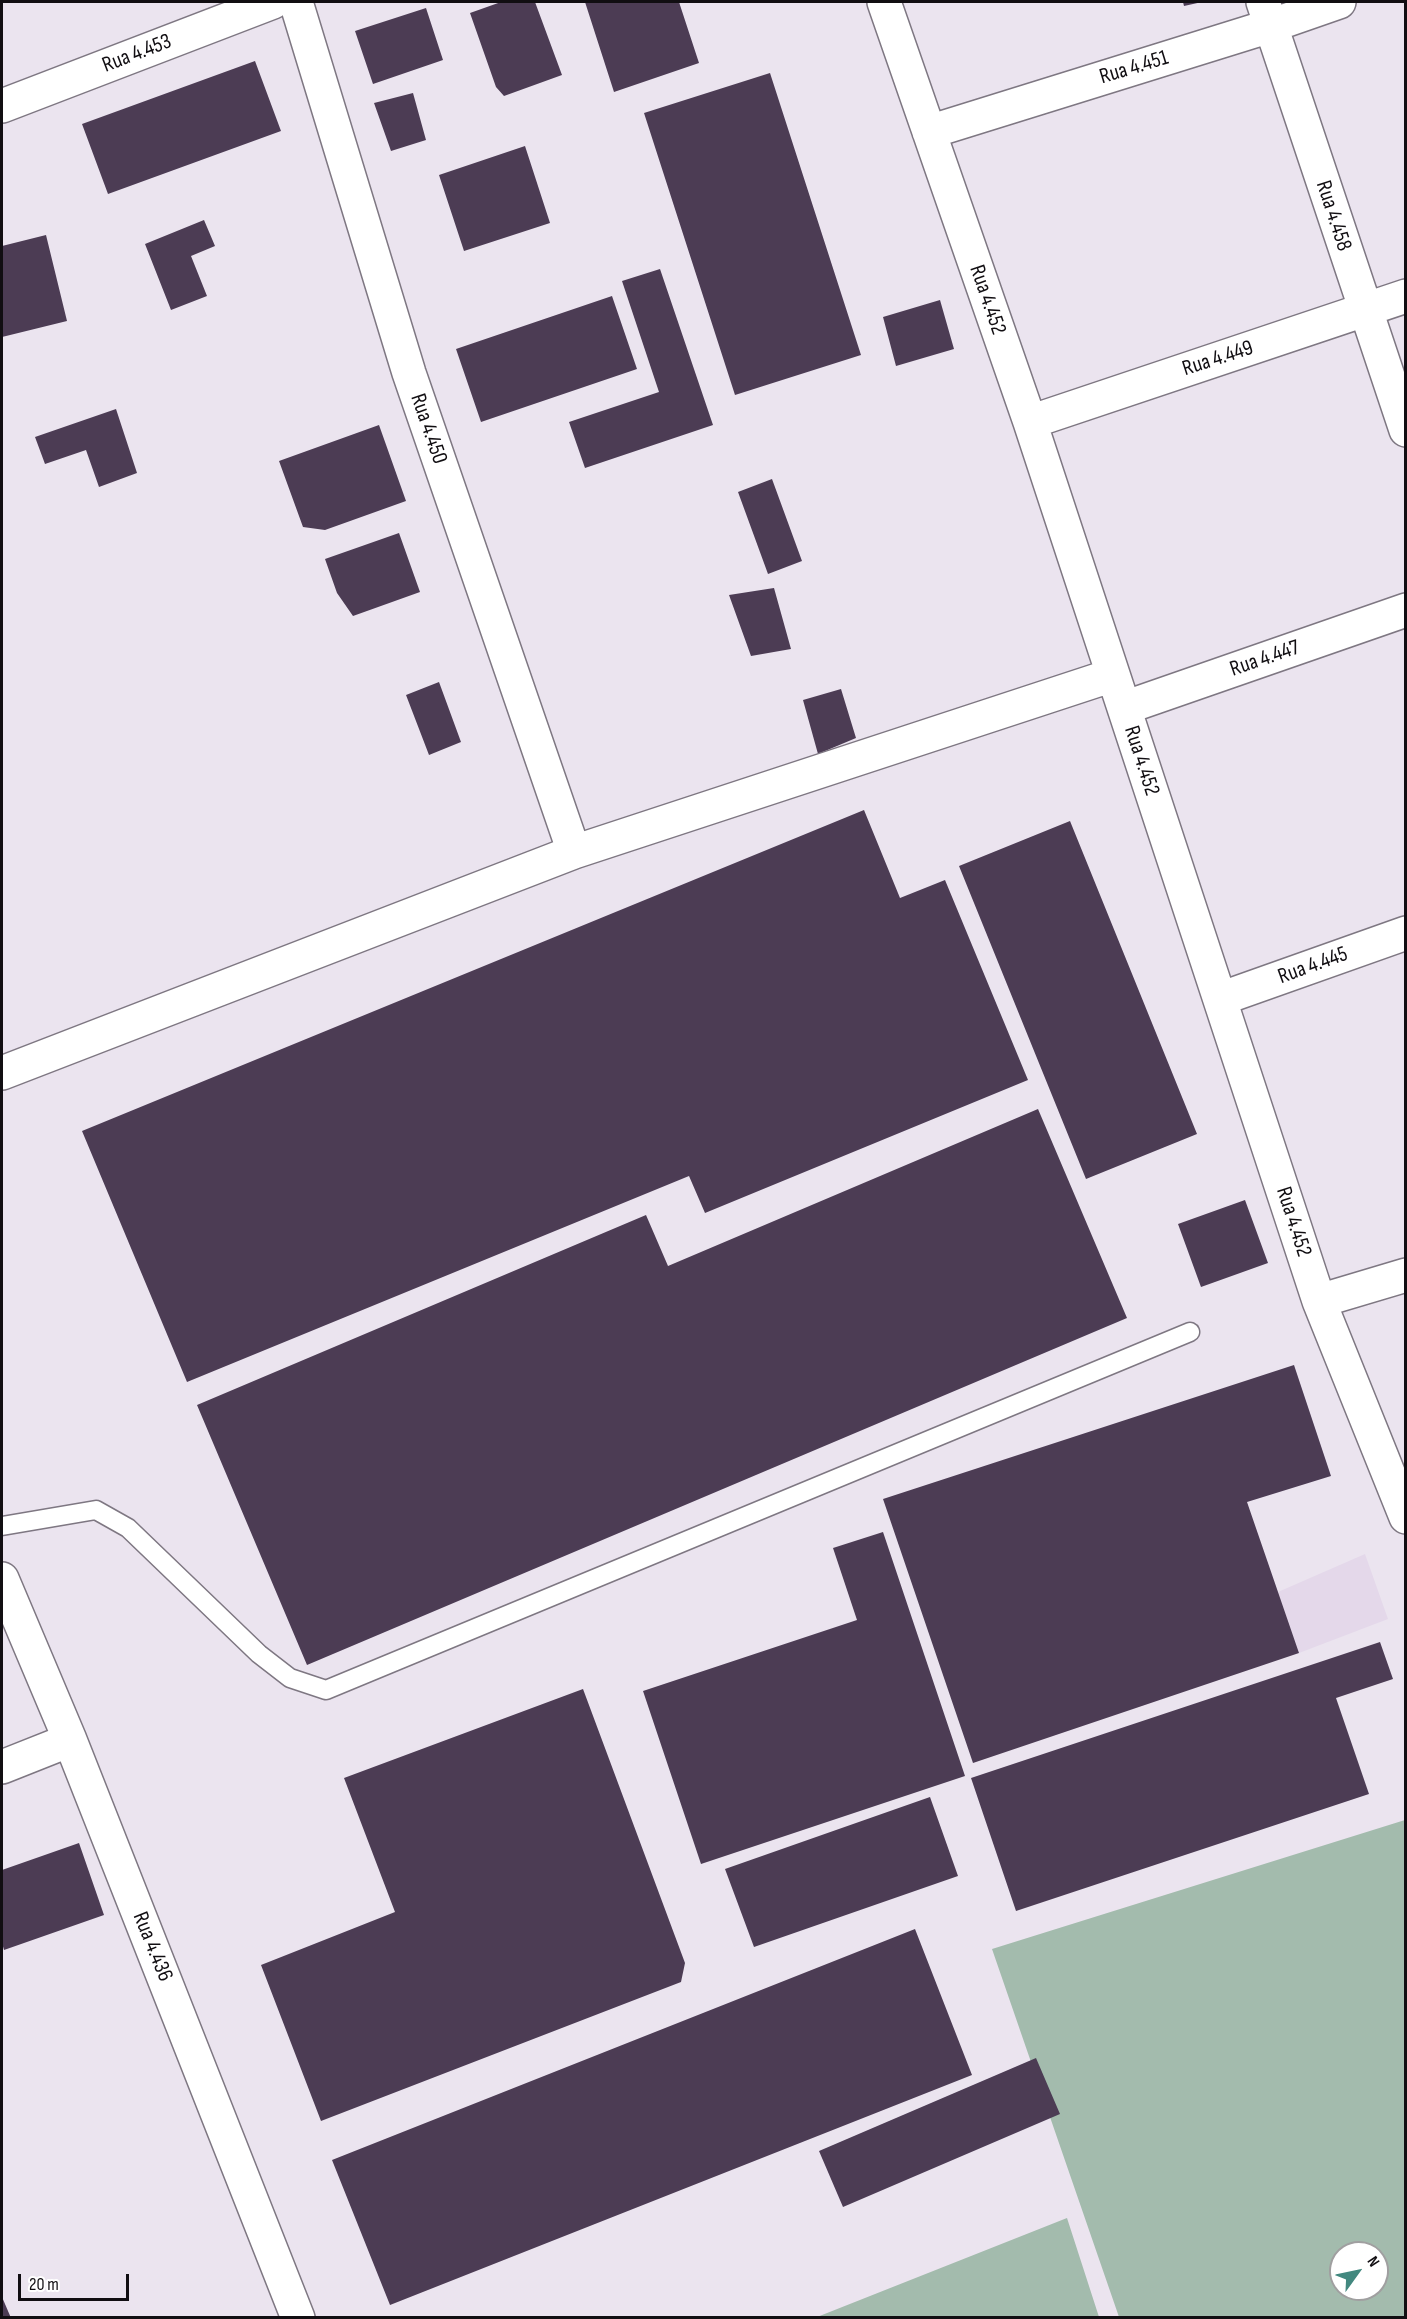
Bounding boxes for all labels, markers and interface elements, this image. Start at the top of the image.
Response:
street label: Rua 4.453 [99,29,175,79]
street label: Rua 4.451 [1096,45,1172,91]
street label: Rua 4.458 [1309,178,1357,254]
street label: Rua 4.452 [963,262,1011,338]
street label: Rua 4.449 [1179,335,1257,383]
street label: Rua 4.450 [404,390,452,468]
street label: Rua 4.447 [1227,635,1303,683]
street label: Rua 4.452 [1117,723,1165,799]
street label: Rua 4.445 [1275,941,1351,991]
street label: Rua 4.452 [1269,1184,1317,1260]
street label: Rua 4.436 [126,1908,178,1986]
north arrow [1329,2241,1389,2301]
text: N [1363,2253,1383,2271]
scale bar [21,2262,132,2300]
text: 20 m [29,2274,59,2295]

